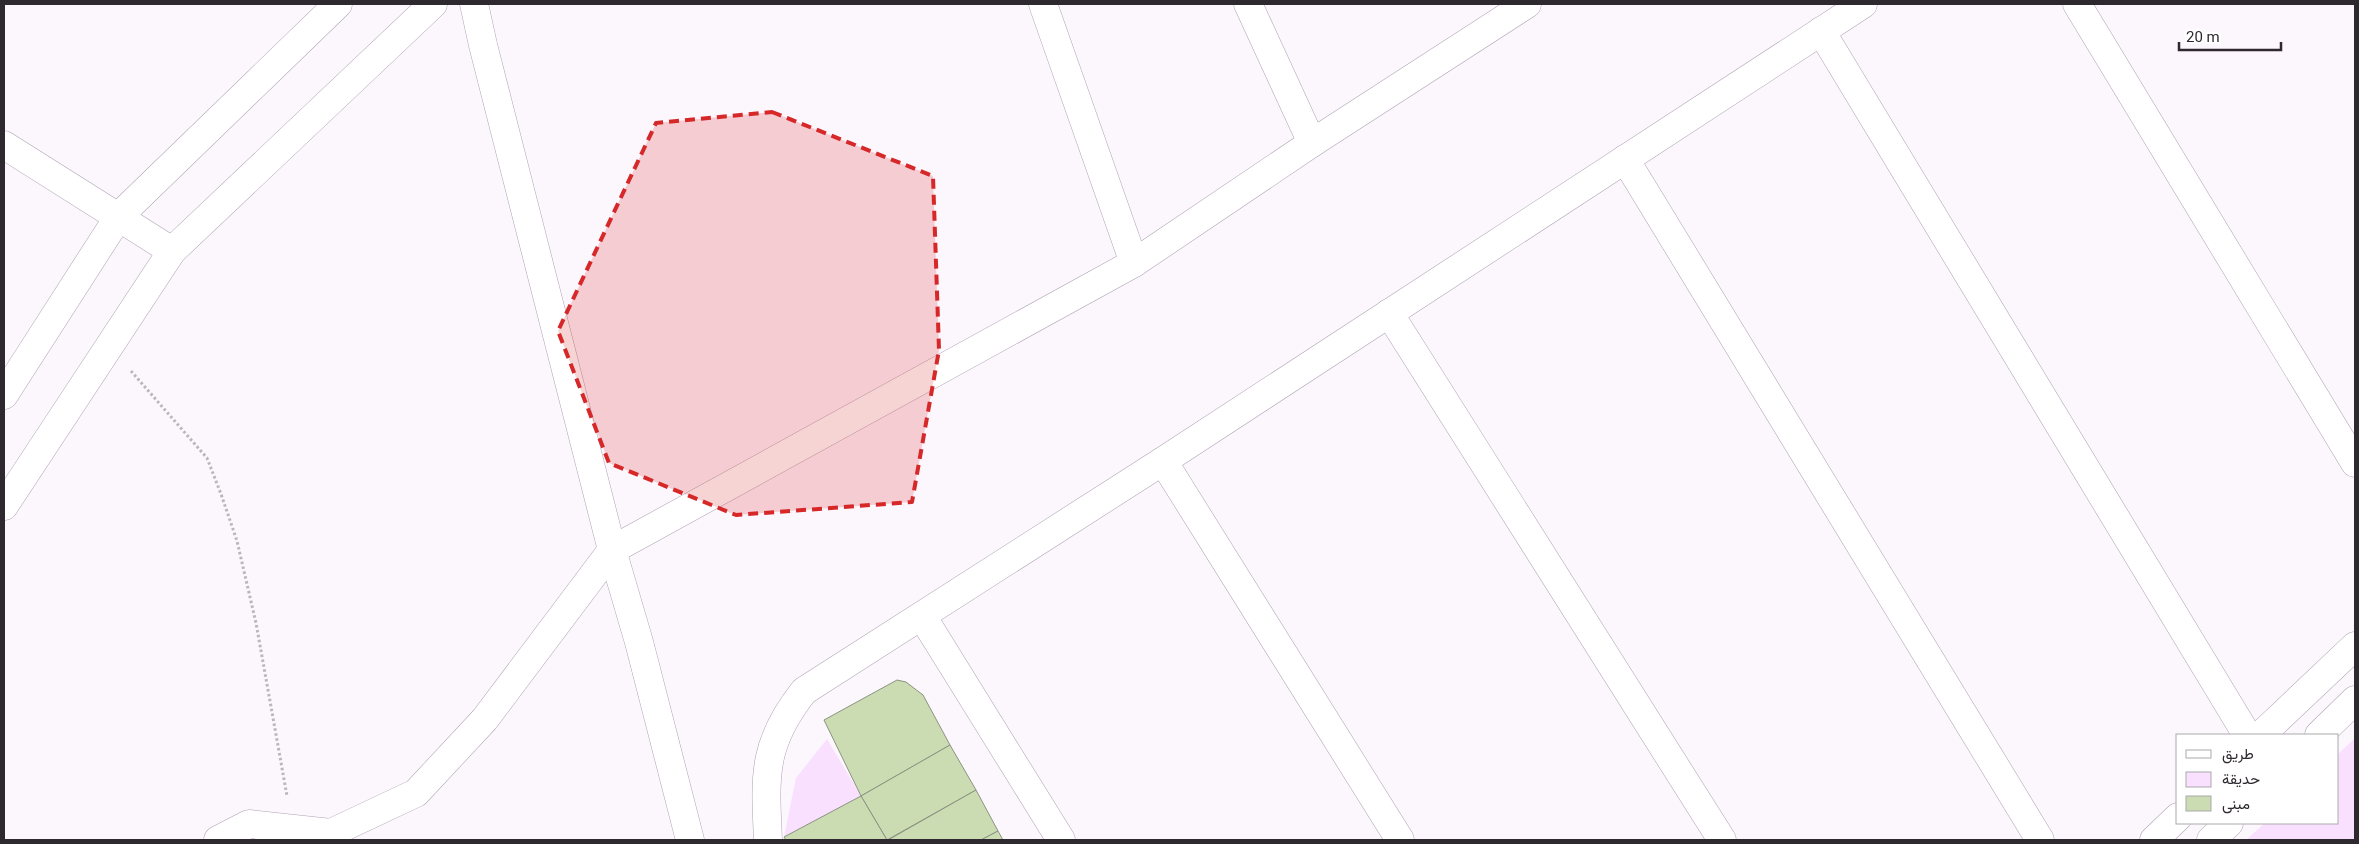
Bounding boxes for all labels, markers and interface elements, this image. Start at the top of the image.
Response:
scale bar [2179,20,2282,52]
text: 20 m [2186,28,2220,46]
legend [2176,734,2339,824]
text: طريق [2222,745,2254,764]
text: حديقة [2222,770,2260,788]
text: مبنى [2222,795,2250,814]

